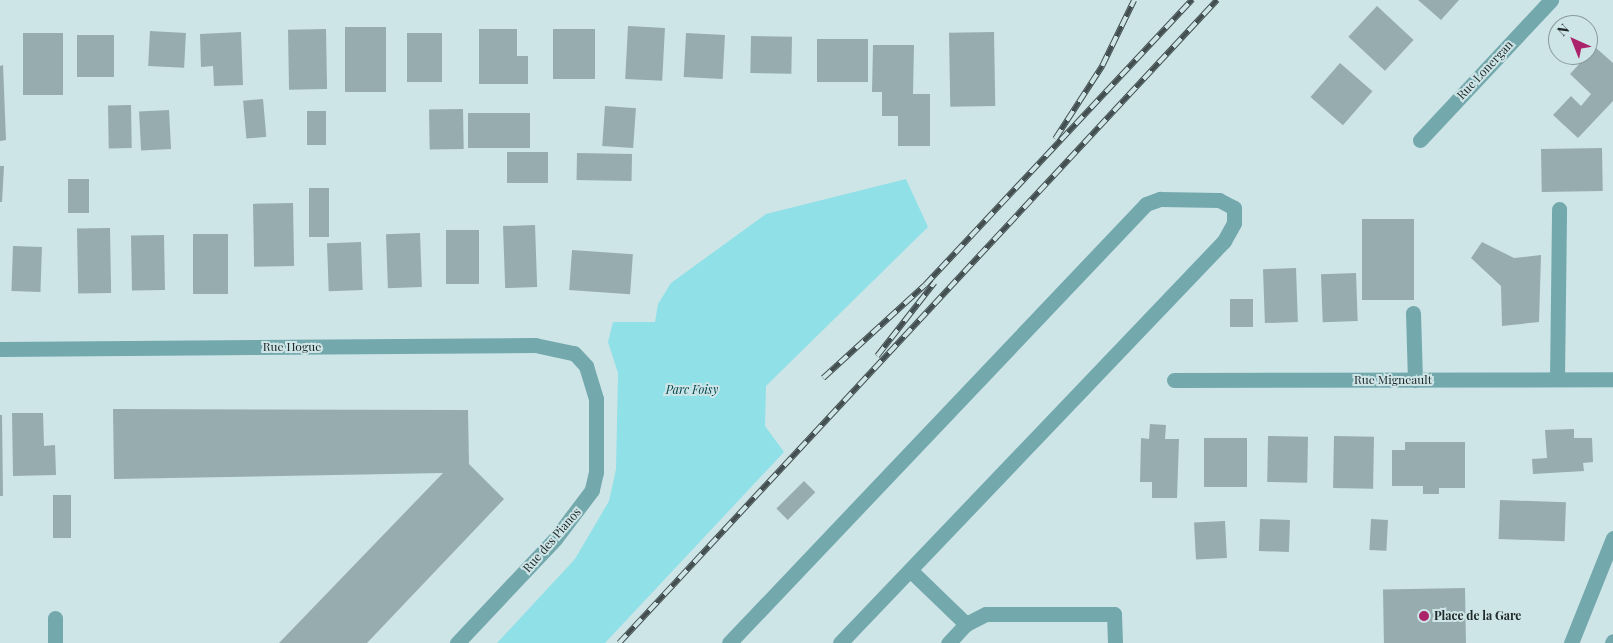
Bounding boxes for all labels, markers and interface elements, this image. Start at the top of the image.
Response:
north arrow [1548,15,1598,65]
text: N [1553,19,1573,40]
street label: Rue Lonergan [1454,38,1516,102]
street label: Rue Hogue [263,340,321,354]
street label: Rue Migneault [1354,373,1432,387]
park label: Parc Foisy [666,383,718,397]
street label: Rue des Pianos [520,505,584,575]
place label: Place de la Gare [1434,609,1522,623]
marker: Place de la Gare [1418,610,1430,622]

